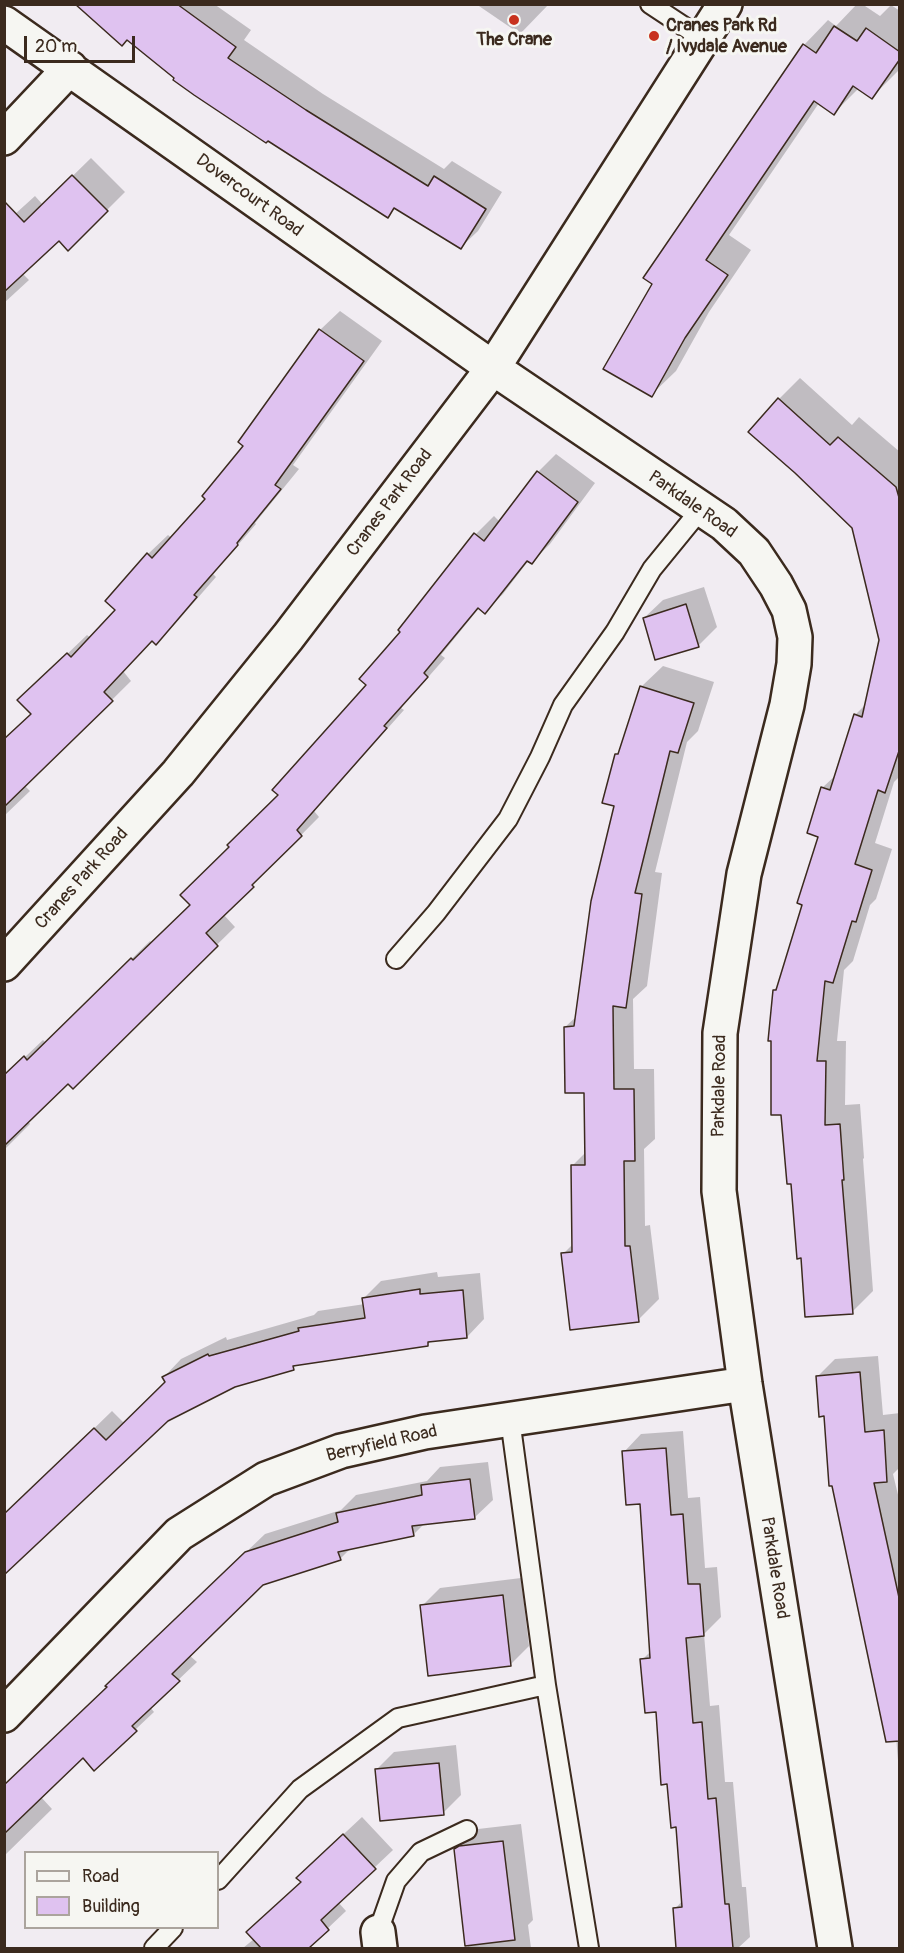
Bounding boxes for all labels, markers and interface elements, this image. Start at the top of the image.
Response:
marker: The Crane [507,13,521,27]
place label: Cranes Park Rd / Ivydale Avenue [666,15,787,57]
scale bar [27,24,138,62]
place label: The Crane [476,29,552,51]
marker: Cranes Park Rd / Ivydale Avenue [647,29,661,43]
text: 20 m [35,35,77,58]
street label: Dovercourt Road [191,150,307,242]
street label: Cranes Park Road [343,445,437,561]
street label: Parkdale Road [644,467,740,543]
street label: Cranes Park Road [31,824,133,934]
street label: Parkdale Road [708,1034,732,1138]
street label: Berryfield Road [324,1421,440,1467]
street label: Parkdale Road [755,1515,793,1621]
legend [24,1851,219,1929]
text: Road [82,1865,119,1888]
text: Building [82,1895,140,1918]

